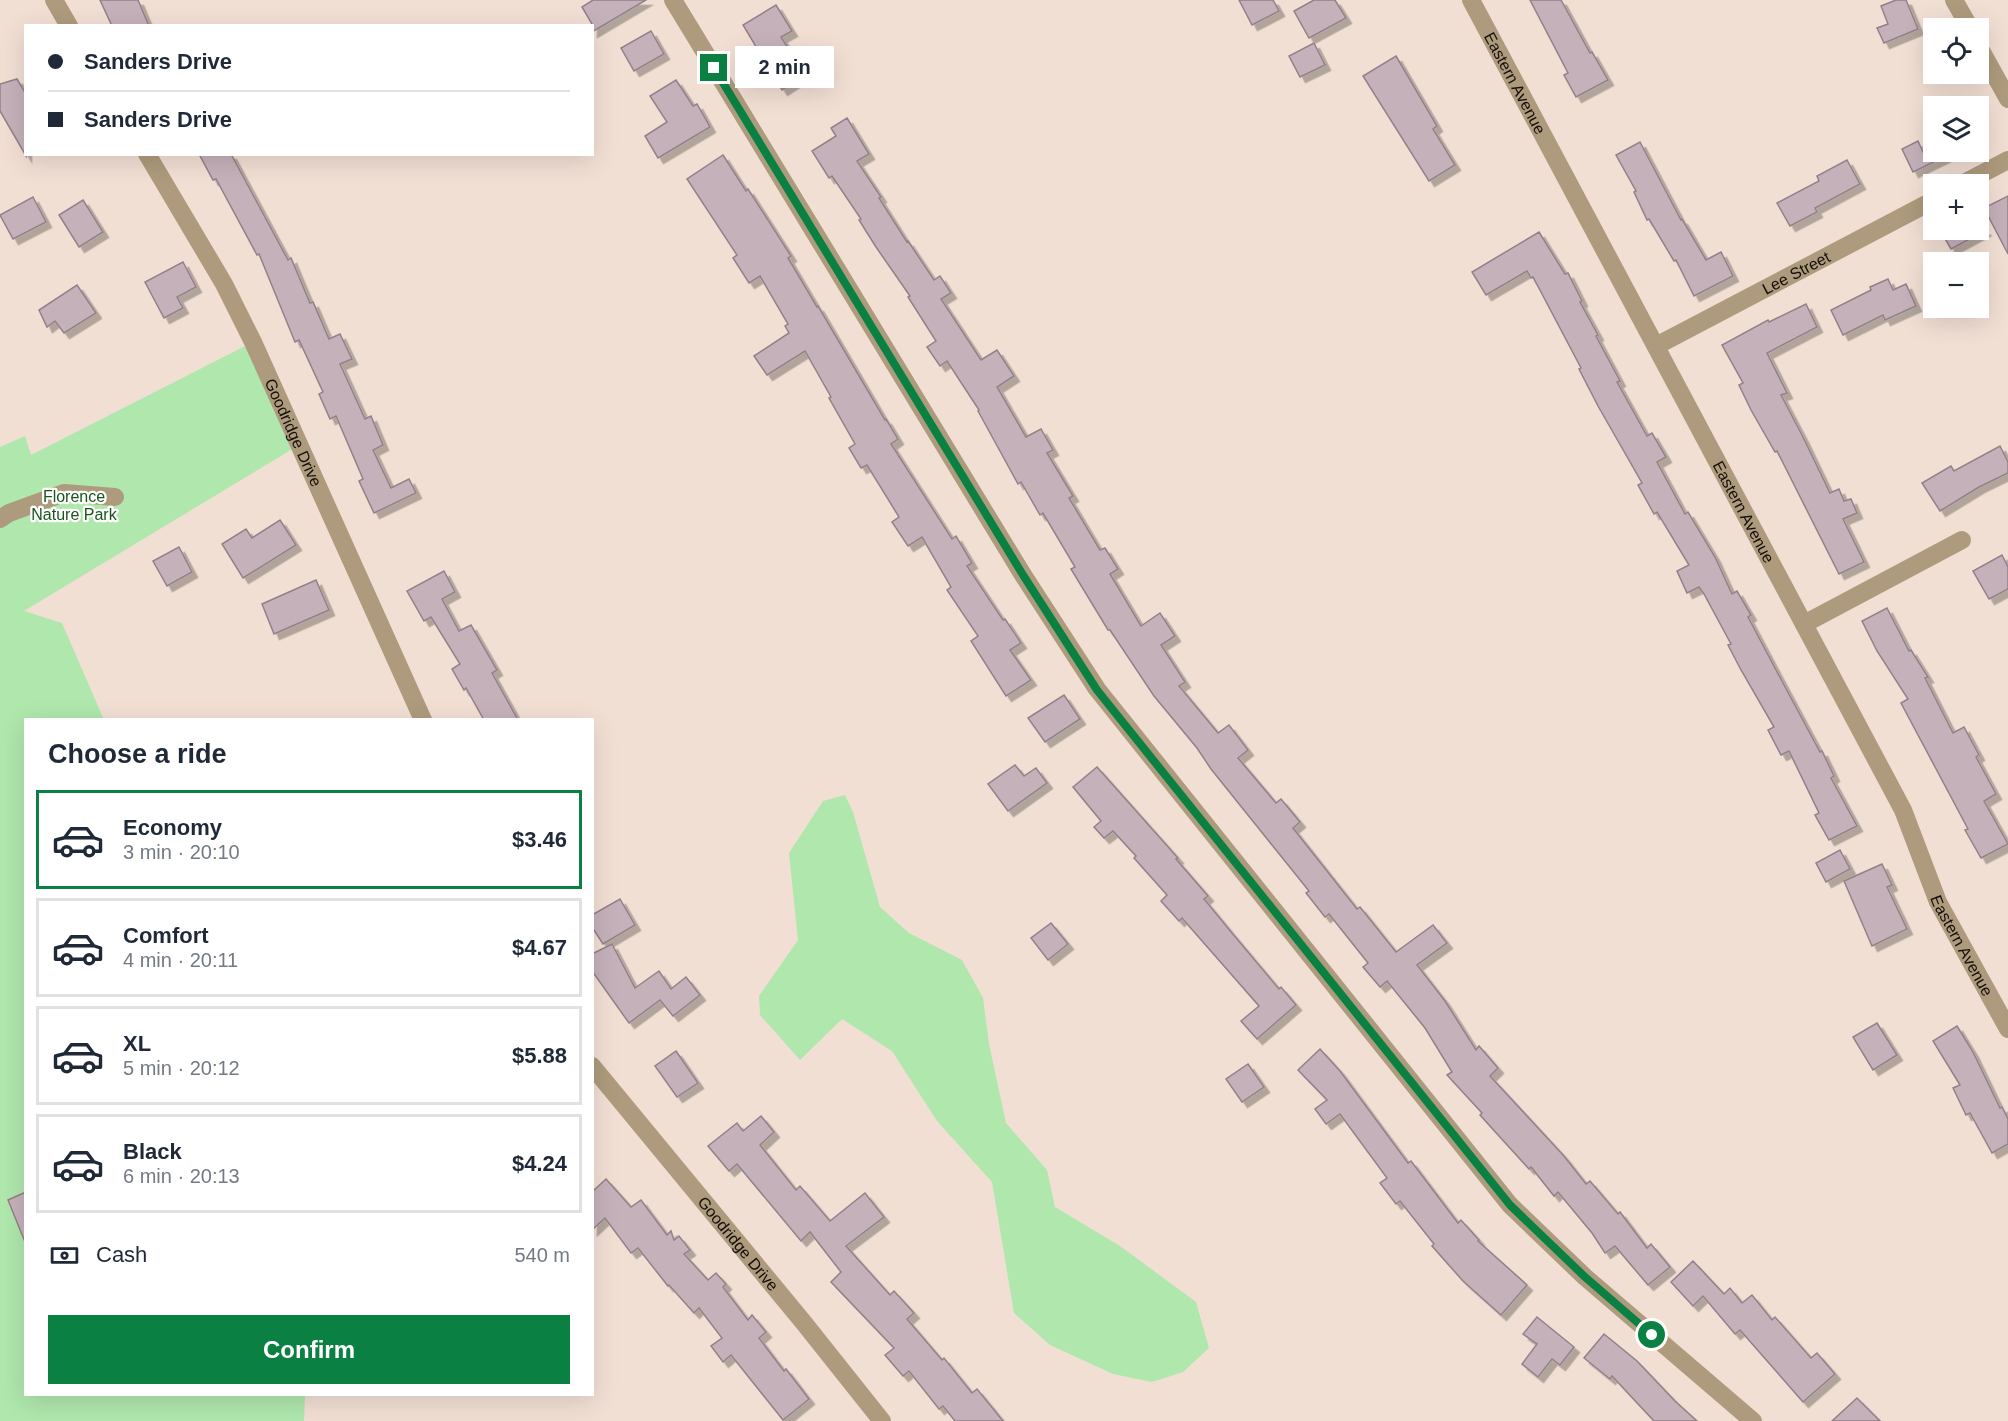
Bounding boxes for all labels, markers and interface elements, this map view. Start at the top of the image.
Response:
map controls [1923,18,1989,318]
button: locate [1923,18,1989,84]
street label: Eastern Avenue [1481,29,1549,137]
callout: 2 min [735,47,834,89]
text: Sanders Drive [84,49,232,74]
route end [700,54,727,81]
text: 2 min [758,56,811,78]
button: layers [1923,96,1989,162]
text: Sanders Drive [84,107,232,132]
button: + [1923,174,1989,240]
street label: Lee Street [1759,248,1833,298]
button: − [1923,252,1989,318]
street label: Goodridge Drive [262,376,325,489]
street label: Eastern Avenue [1709,458,1778,566]
park label: Florence Nature Park [31,488,118,523]
text: Choose a ride [48,739,227,769]
icon: car [51,813,105,867]
text: Economy [123,815,222,840]
text: $3.46 [512,827,567,852]
text: 3 min · 20:10 [123,841,240,863]
street label: Eastern Avenue [1927,893,1996,999]
icon: car [51,921,105,975]
text: Comfort [123,923,209,948]
text: $4.67 [512,935,567,960]
text: 4 min · 20:11 [123,949,238,971]
icon: car [51,1029,105,1083]
text: XL [123,1031,151,1056]
text: $5.88 [512,1043,567,1068]
text: 5 min · 20:12 [123,1057,240,1079]
icon: car [51,1137,105,1191]
text: Black [123,1139,182,1164]
text: $4.24 [512,1151,567,1176]
text: 6 min · 20:13 [123,1165,240,1187]
street label: Goodridge Drive [694,1193,782,1294]
icon: cash [48,1239,81,1272]
text: Cash [96,1242,147,1267]
text: 540 m [514,1244,570,1266]
button: Confirm [48,1315,570,1384]
route start [1638,1321,1665,1348]

